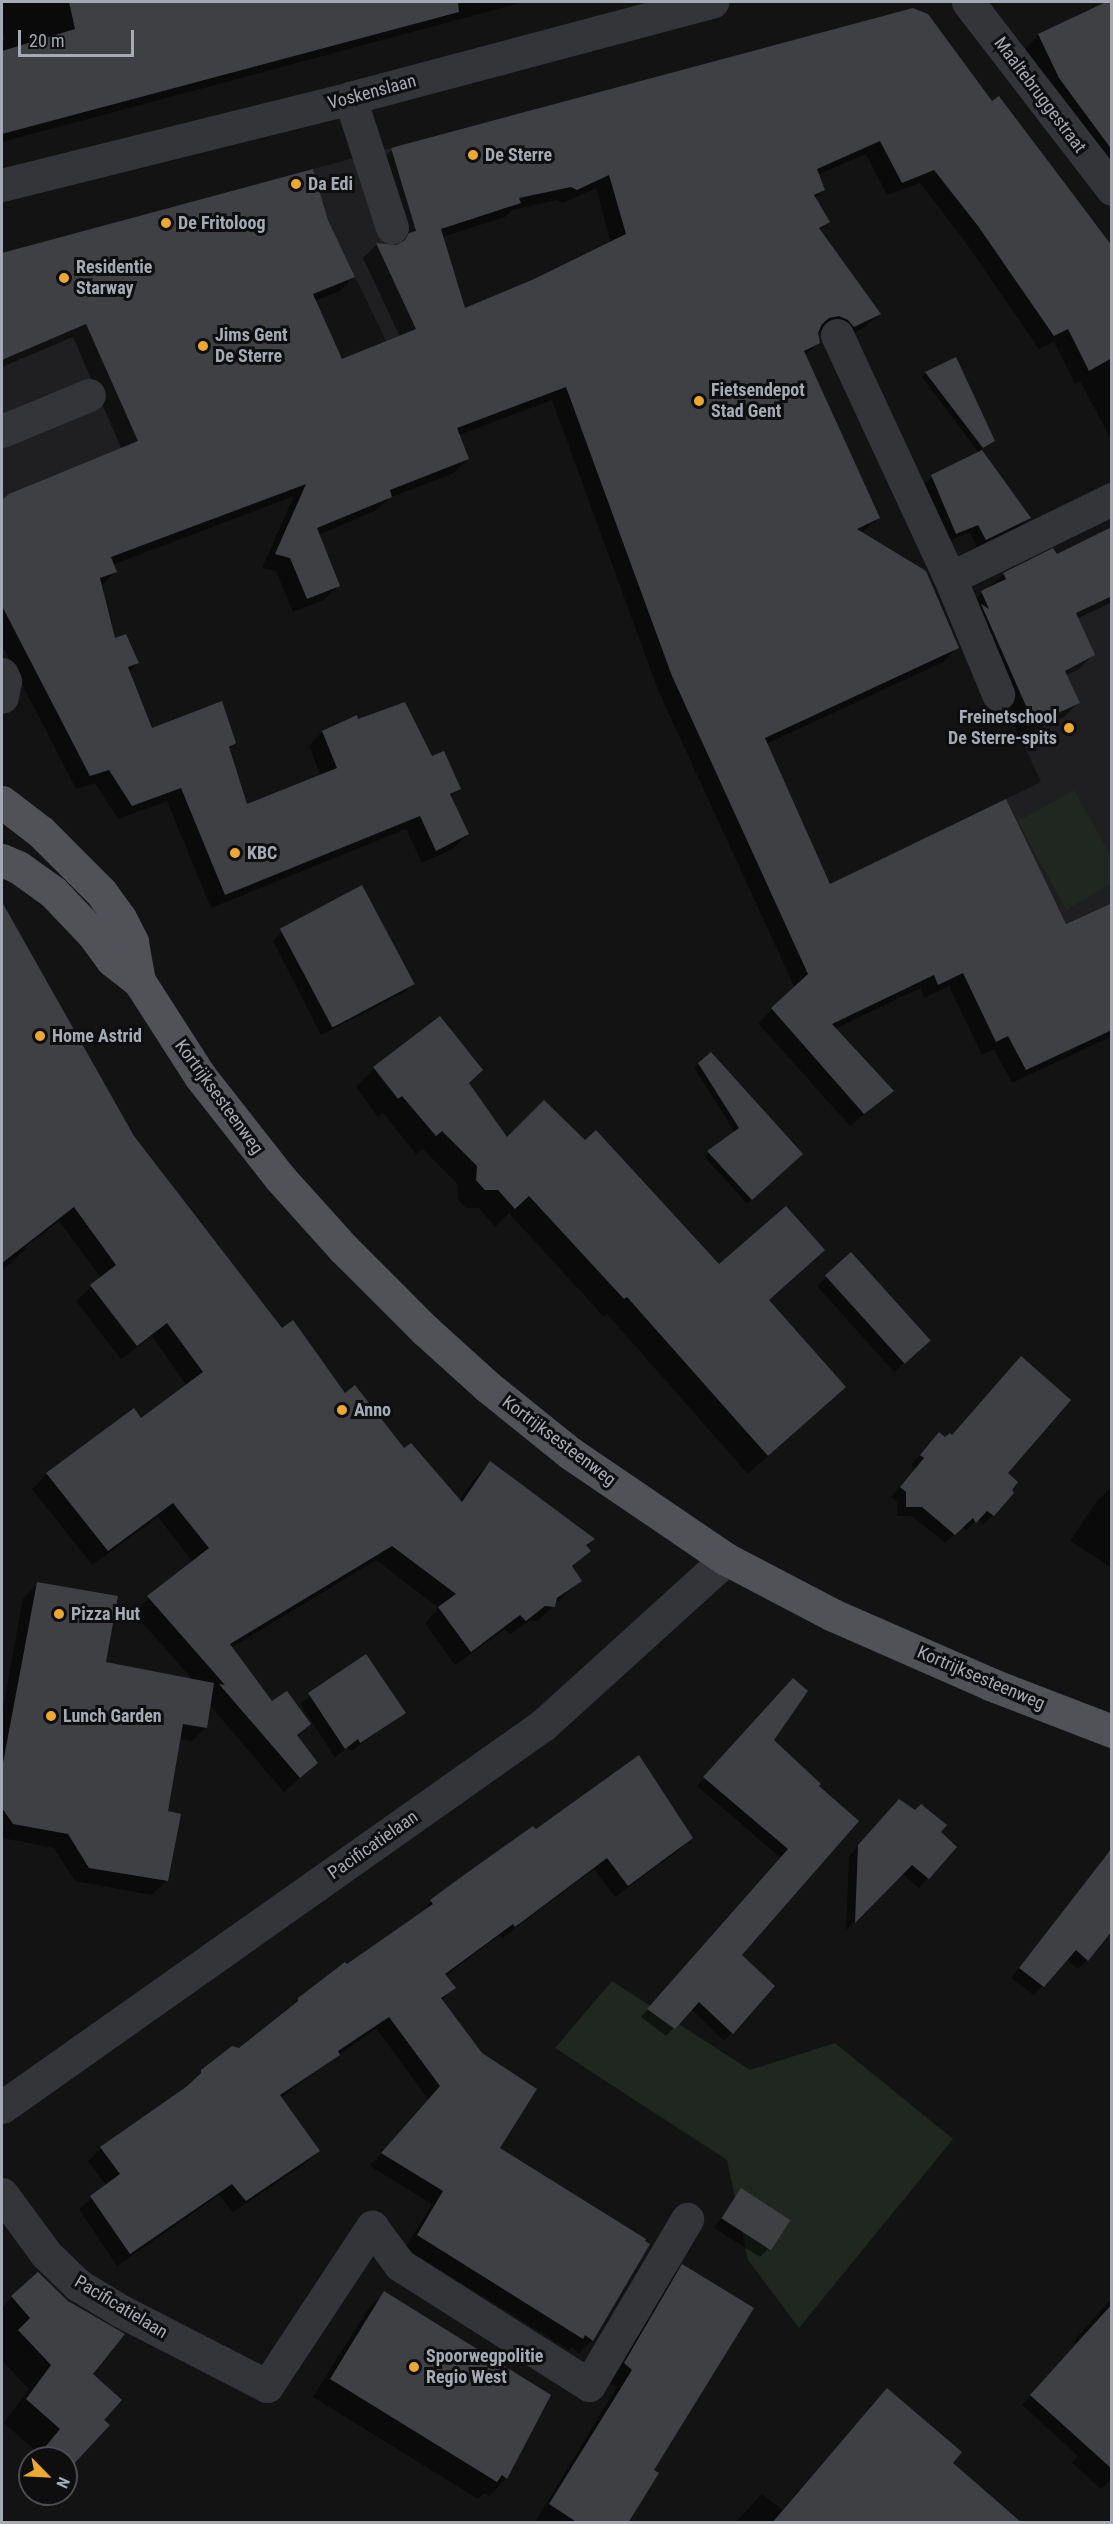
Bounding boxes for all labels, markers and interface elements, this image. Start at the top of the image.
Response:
scale bar [21,18,136,56]
text: 20 m [29,30,64,51]
street label: Maaltebruggestraat [989,33,1091,157]
street label: Voskenslaan [326,70,418,114]
place label: De Sterre [485,144,552,166]
marker: De Sterre [466,148,480,162]
place label: Da Edi [308,173,353,195]
marker: Da Edi [289,177,303,191]
place label: De Fritoloog [178,212,265,234]
marker: De Fritoloog [159,216,173,230]
place label: Residentie Starway [76,257,152,300]
marker: Residentie Starway [57,271,71,285]
place label: Jims Gent De Sterre [215,325,288,368]
marker: Jims Gent De Sterre [196,339,210,353]
place label: Fietsendepot Stad Gent [711,380,805,422]
marker: Fietsendepot Stad Gent [692,394,706,408]
place label: Freinetschool De Sterre-spits [948,707,1057,750]
marker: Freinetschool De Sterre-spits [1062,721,1076,735]
place label: KBC [247,842,277,864]
marker: KBC [228,846,242,860]
place label: Home Astrid [52,1025,142,1047]
marker: Home Astrid [33,1029,47,1043]
street label: Kortrijksesteenweg [170,1035,268,1159]
street label: Kortrijksesteenweg [498,1391,620,1491]
place label: Anno [354,1399,391,1421]
marker: Anno [335,1403,349,1417]
place label: Pizza Hut [71,1603,140,1625]
marker: Pizza Hut [52,1607,66,1621]
street label: Kortrijksesteenweg [914,1641,1048,1715]
place label: Lunch Garden [63,1705,162,1727]
marker: Lunch Garden [44,1709,58,1723]
street label: Pacificatielaan [324,1806,422,1884]
street label: Pacificatielaan [71,2271,171,2343]
place label: Spoorwegpolitie Regio West [426,2346,543,2388]
marker: Spoorwegpolitie Regio West [407,2360,421,2374]
north arrow [18,2446,78,2506]
text: N [52,2474,74,2491]

